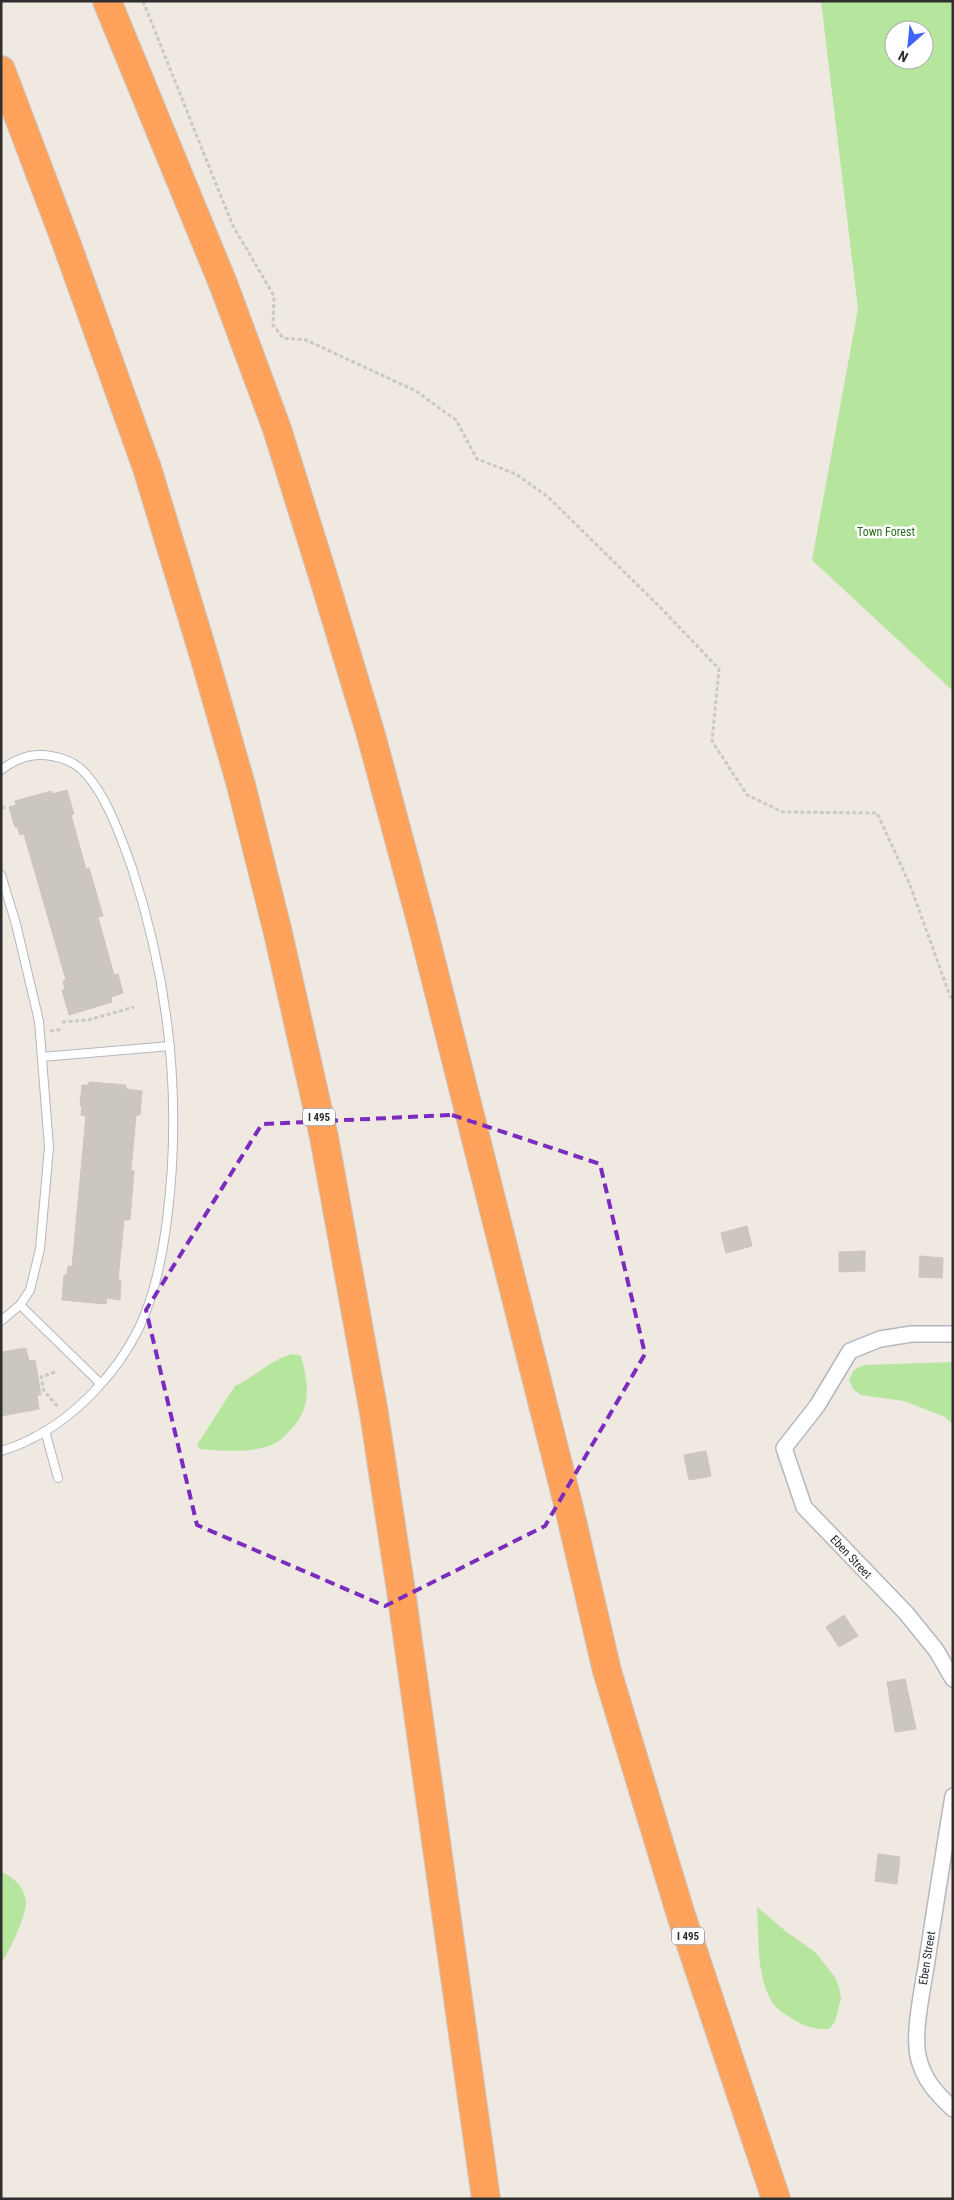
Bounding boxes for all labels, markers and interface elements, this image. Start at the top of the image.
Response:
north arrow [884,20,934,70]
text: N [896,48,911,66]
park label: Town Forest [857,525,915,539]
road number: I 495 [303,1108,335,1126]
street label: Eben Street [827,1532,875,1582]
road number: I 495 [672,1928,704,1944]
street label: Eben Street [916,1930,938,1986]

